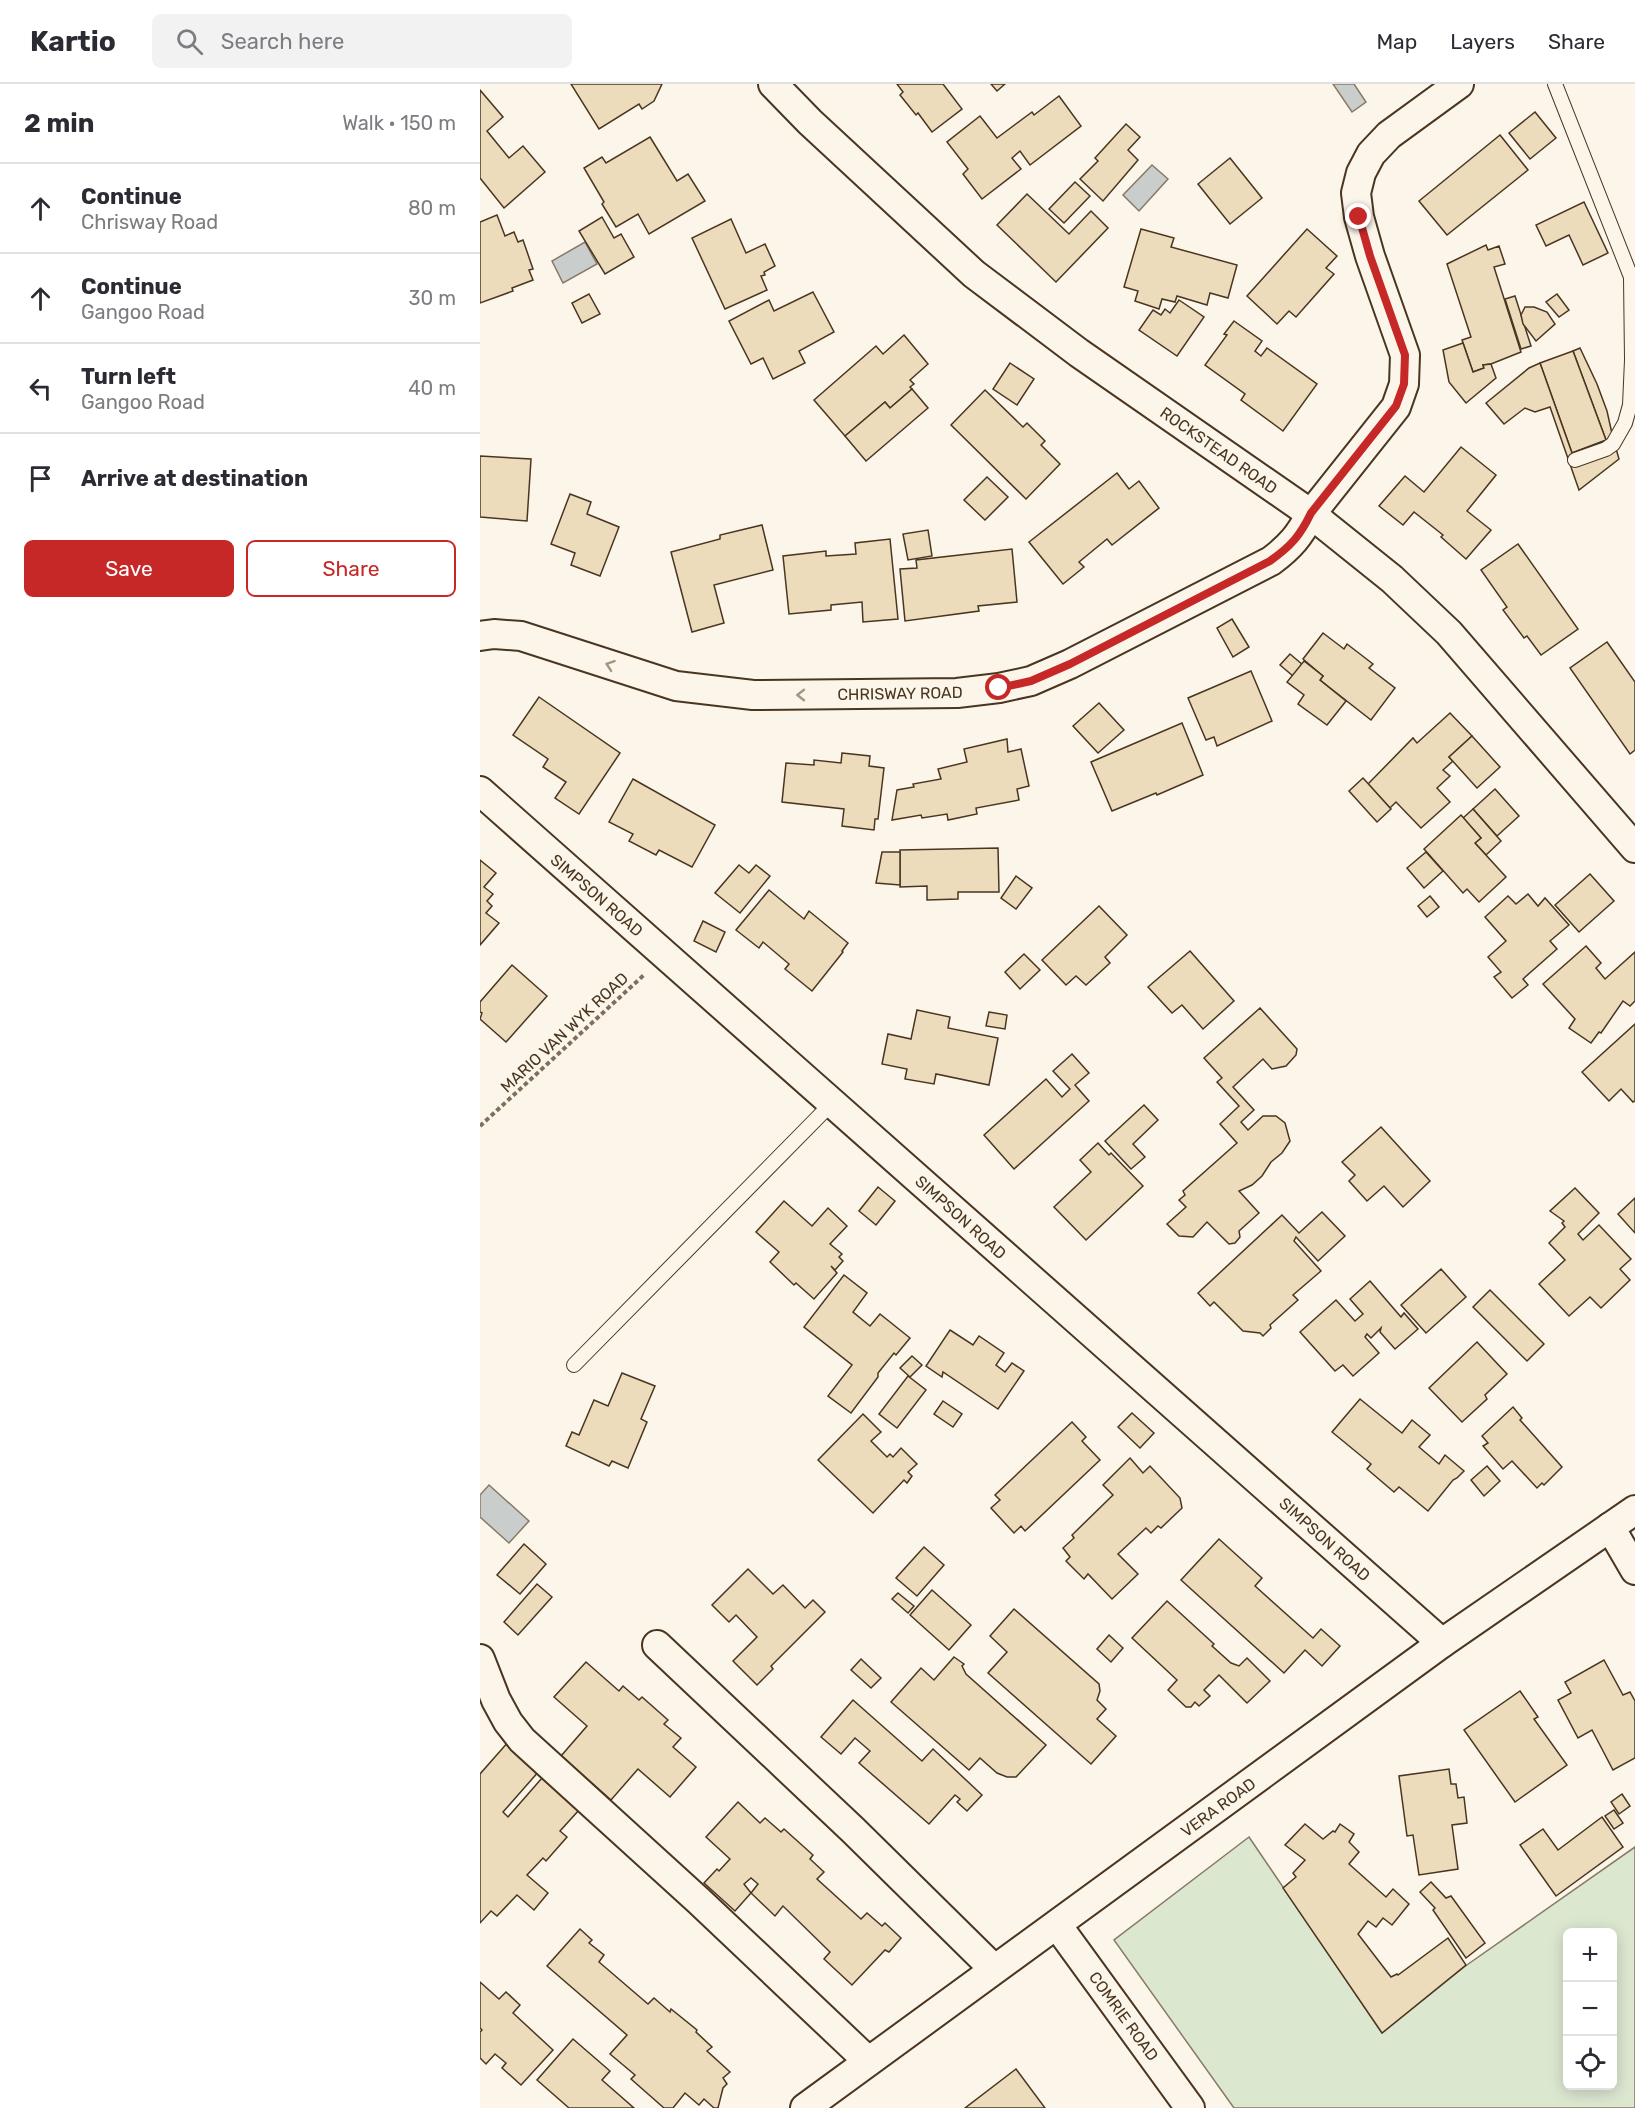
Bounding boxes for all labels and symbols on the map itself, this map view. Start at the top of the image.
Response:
route end [1345,203,1371,229]
street label: ROCKSTEAD ROAD [1156,403,1281,498]
one-way arrow [605,660,616,673]
route start [985,674,1011,700]
street label: CHRISWAY ROAD [837,683,963,704]
one-way arrow [797,689,806,701]
street label: SIMPSON ROAD [547,850,647,941]
street label: MARIO VAN WYK ROAD [497,968,632,1096]
street label: SIMPSON ROAD [911,1172,1010,1263]
street label: SIMPSON ROAD [1275,1494,1374,1585]
street label: VERA ROAD [1177,1774,1259,1841]
street label: COMRIE ROAD [1085,1968,1162,2065]

